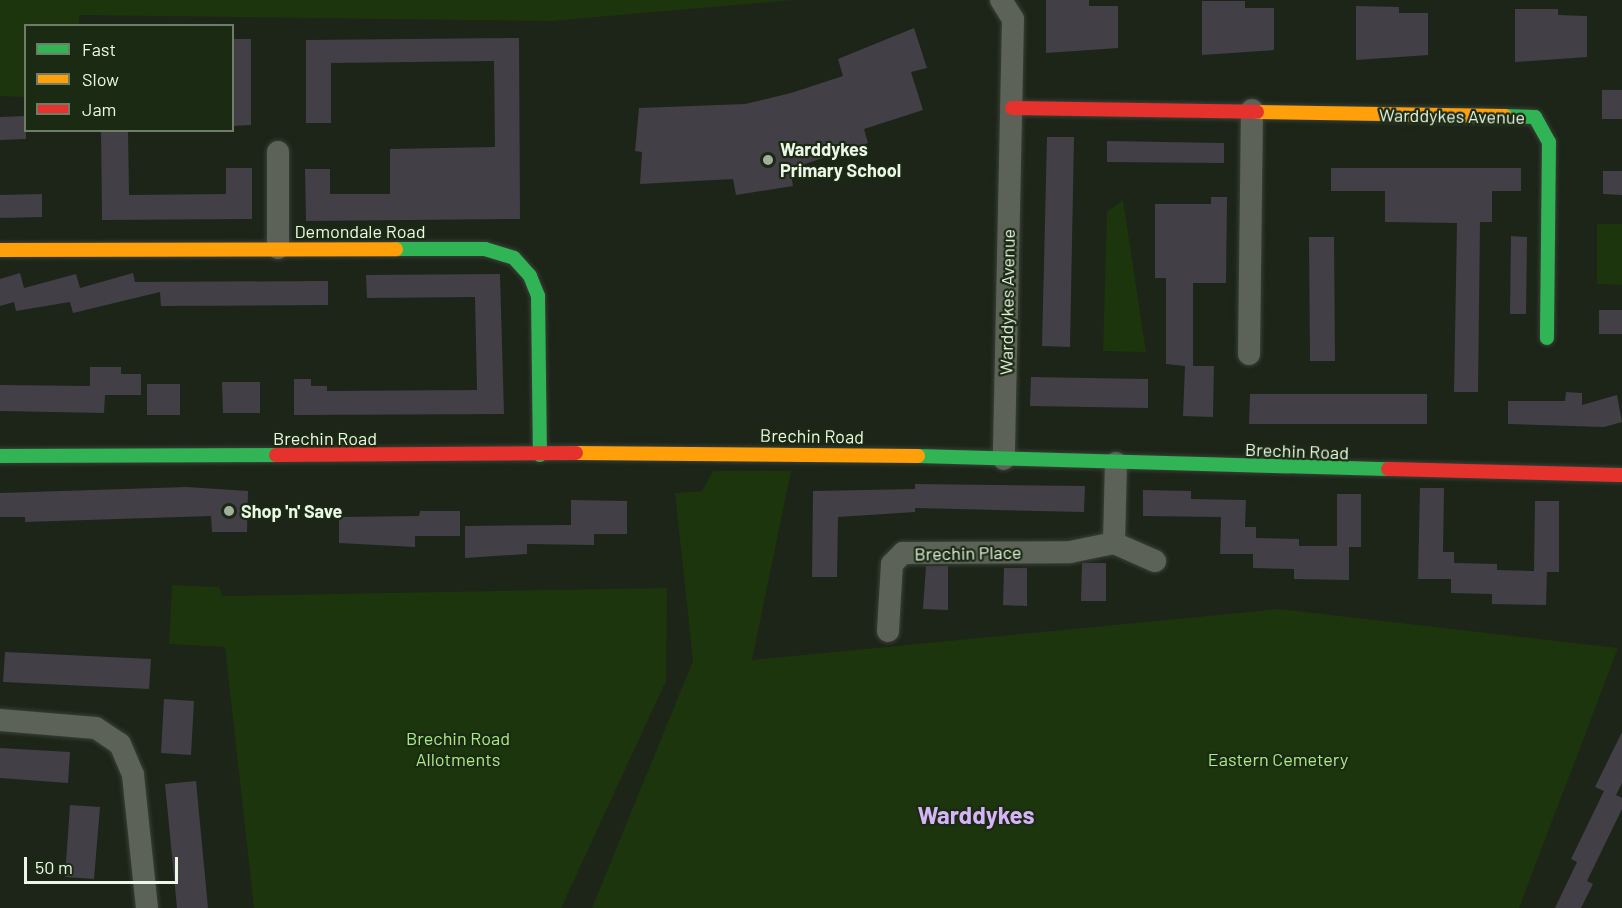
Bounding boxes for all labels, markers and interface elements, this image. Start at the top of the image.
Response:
legend [24,24,234,132]
text: Fast [82,38,116,60]
text: Slow [82,68,119,90]
text: Jam [82,98,116,120]
street label: Warddykes Avenue [1379,104,1525,128]
place label: Warddykes Primary School [780,139,901,182]
marker: Warddykes Primary School [761,153,775,167]
street label: Demondale Road [294,220,426,242]
street label: Warddykes Avenue [995,229,1019,375]
street label: Brechin Road [760,424,864,448]
street label: Brechin Road [273,427,377,449]
street label: Brechin Road [1245,438,1349,464]
place label: Shop 'n' Save [241,500,342,522]
marker: Shop 'n' Save [222,504,236,518]
street label: Brechin Place [914,541,1022,565]
park label: Brechin Road Allotments [406,728,510,771]
park label: Eastern Cemetery [1208,748,1348,770]
district label: Warddykes [917,801,1035,829]
scale bar [27,845,182,883]
text: 50 m [35,856,73,878]

